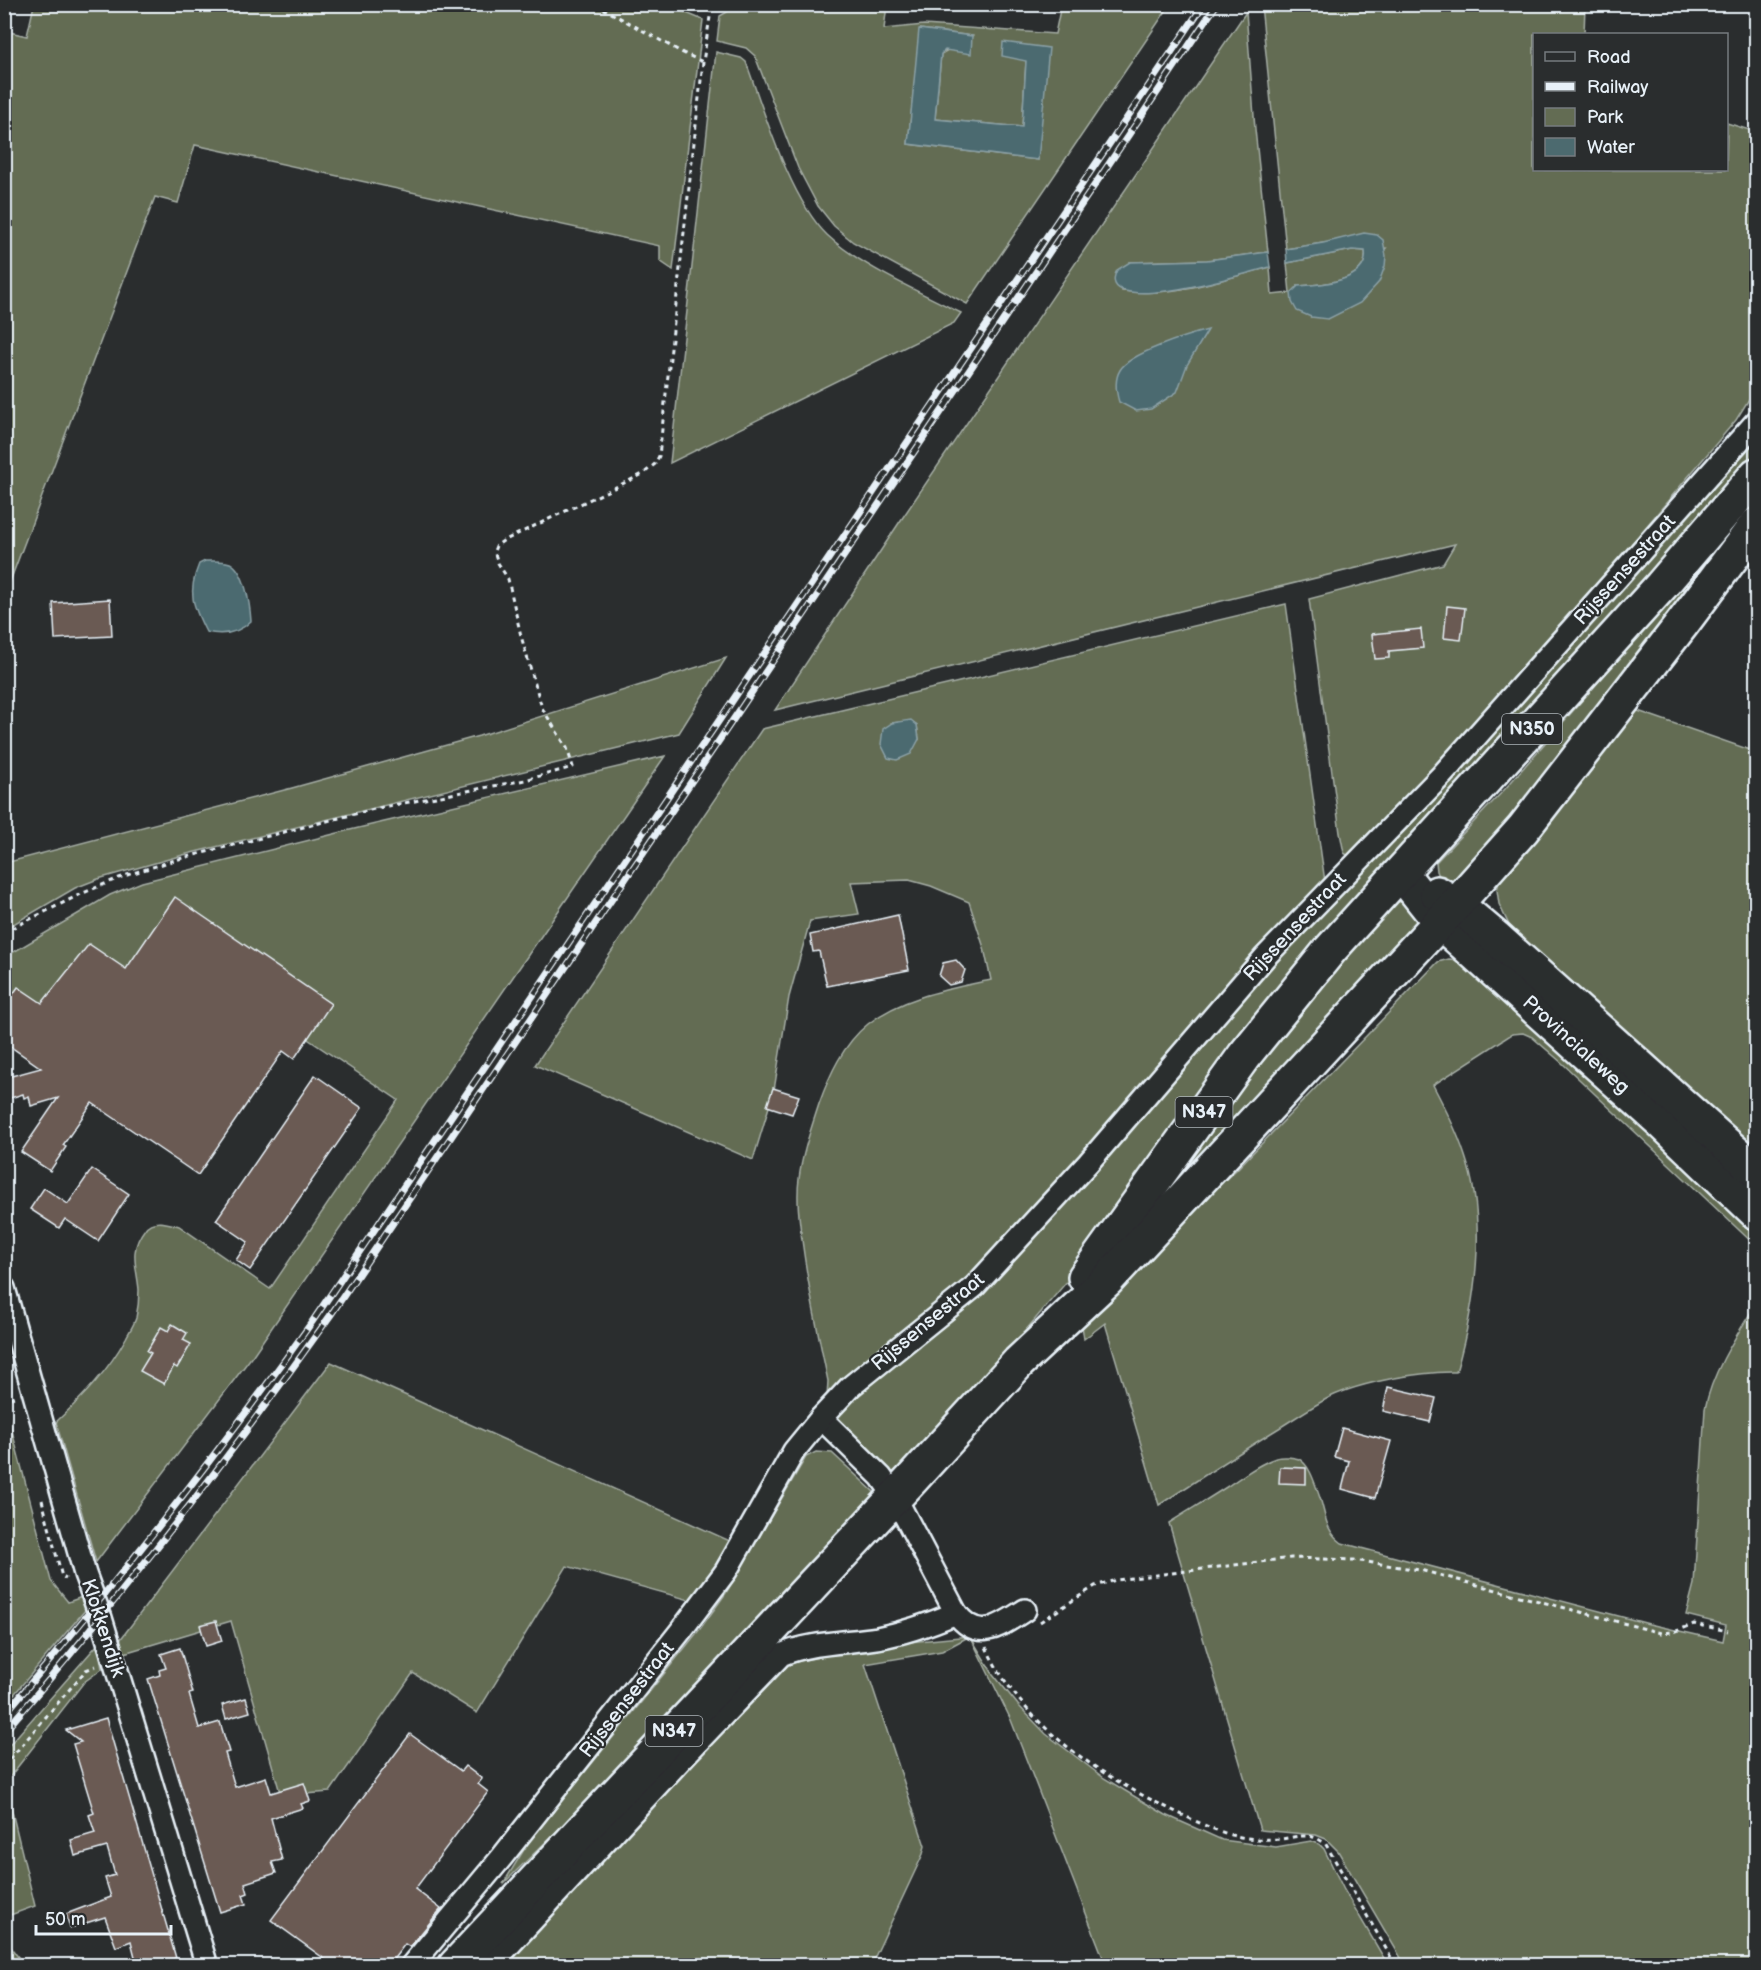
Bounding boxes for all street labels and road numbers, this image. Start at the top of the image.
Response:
street label: Rijssensestraat [1569,510,1681,630]
road number: N350 [1502,714,1562,744]
street label: Rijssensestraat [1238,868,1352,986]
street label: Provincialeweg [1518,991,1634,1099]
road number: N347 [1176,1097,1232,1127]
street label: Rijssensestraat [867,1268,989,1376]
street label: Klokkendijk [76,1576,130,1680]
street label: Rijssensestraat [574,1637,680,1763]
road number: N347 [646,1716,702,1746]

